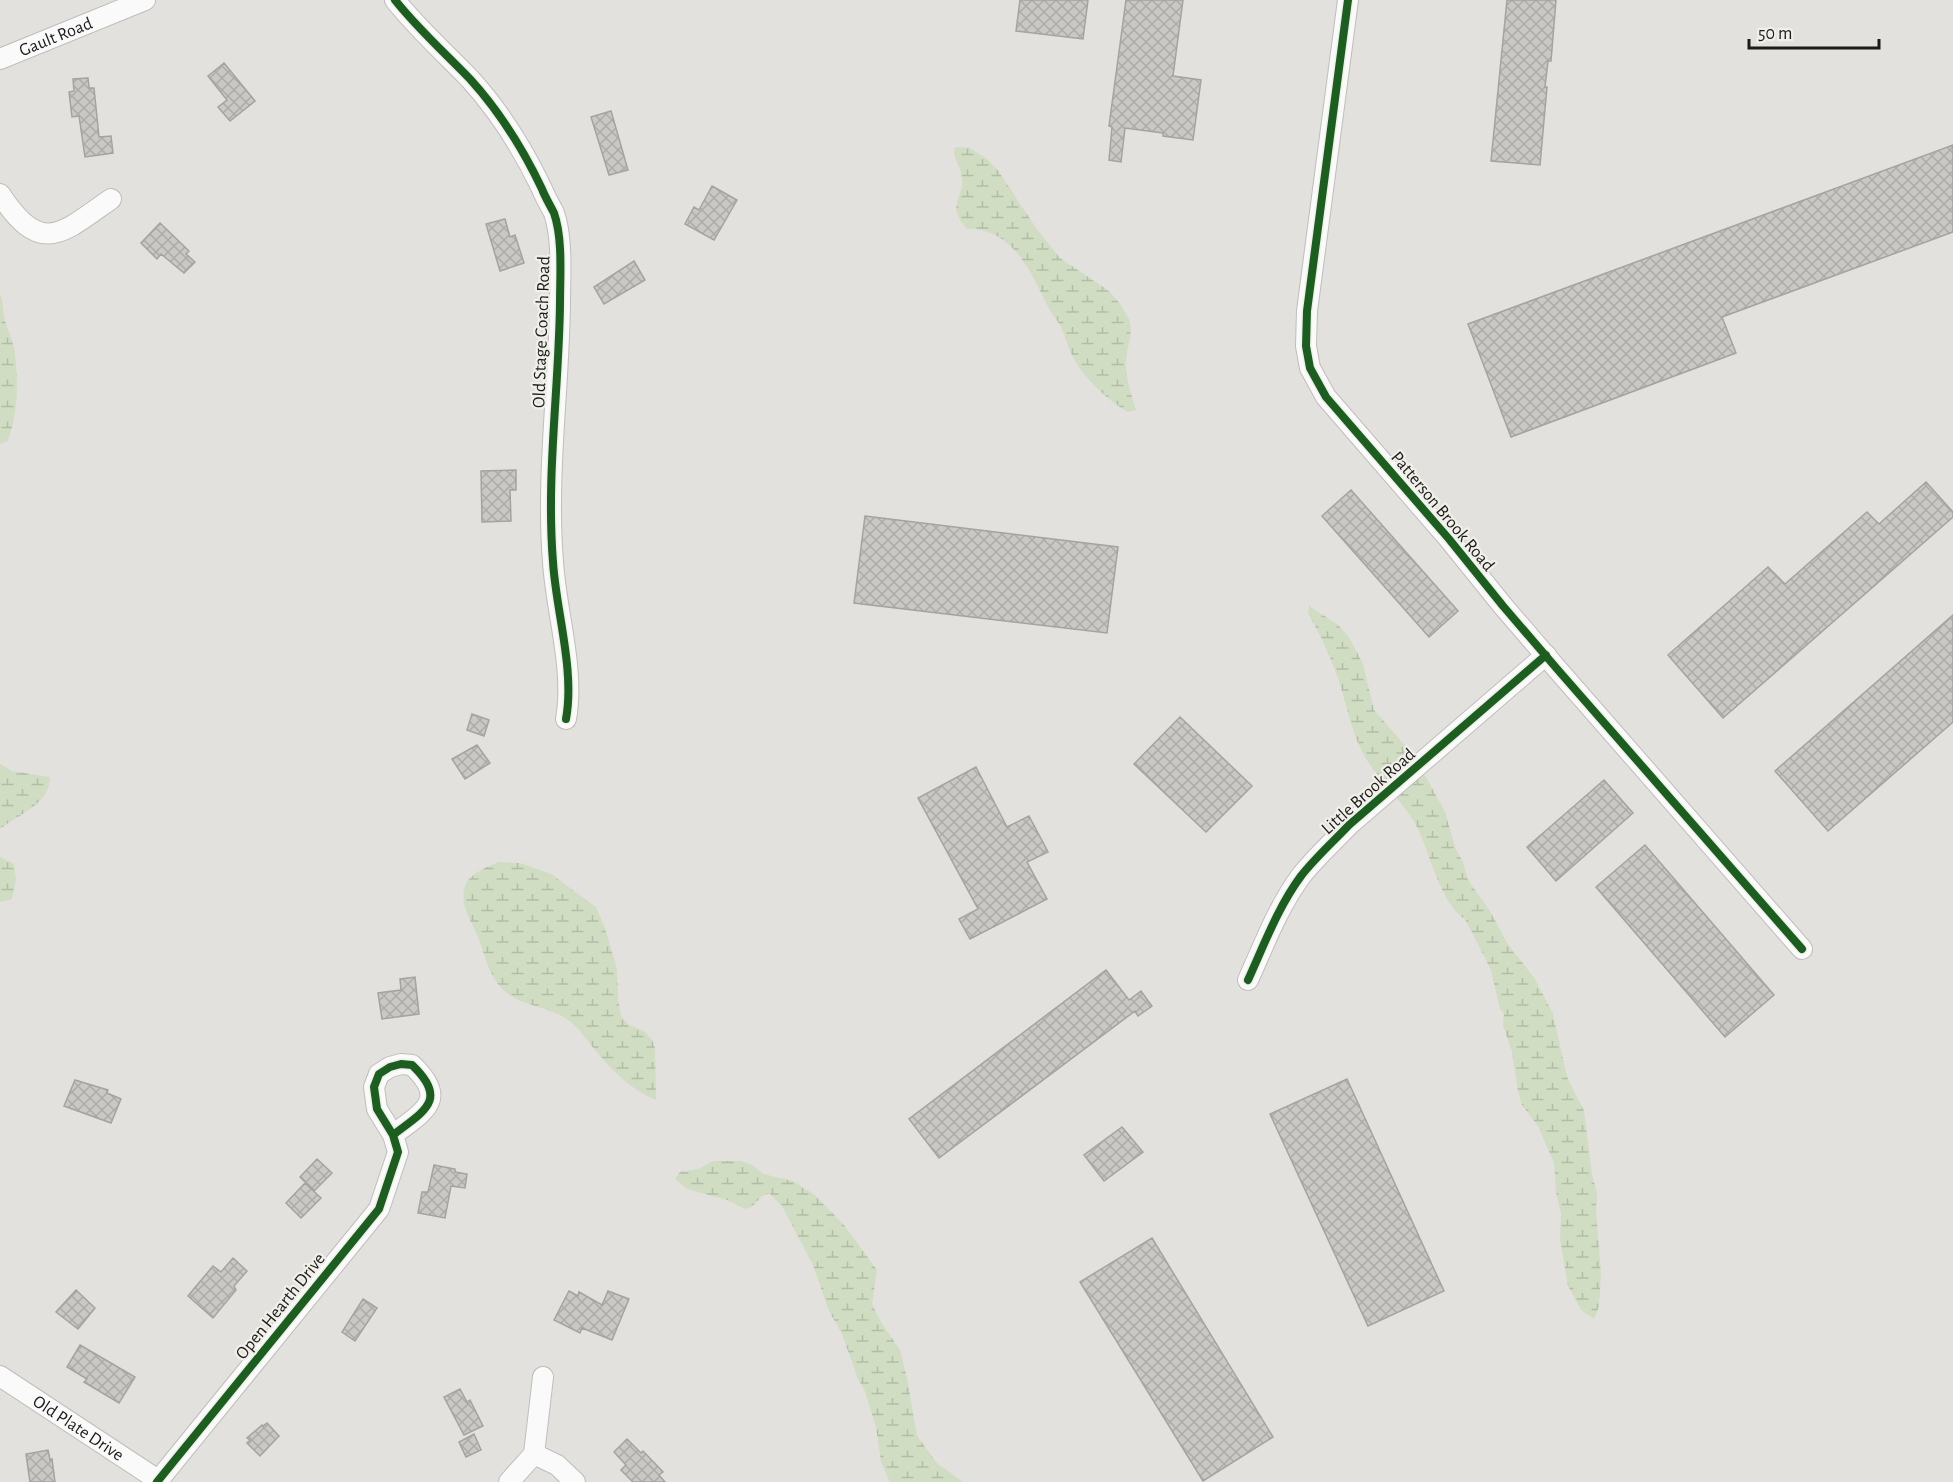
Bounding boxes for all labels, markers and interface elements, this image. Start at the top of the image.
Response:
scale bar [1749,12,1880,50]
street label: Gault Road [17,14,95,60]
text: 50 m [1758,25,1792,43]
street label: Old Stage Coach Road [530,256,554,408]
street label: Patterson Brook Road [1387,448,1497,575]
street label: Little Brook Road [1318,745,1419,838]
street label: Open Hearth Drive [233,1250,329,1363]
street label: Old Plate Drive [29,1392,127,1465]

